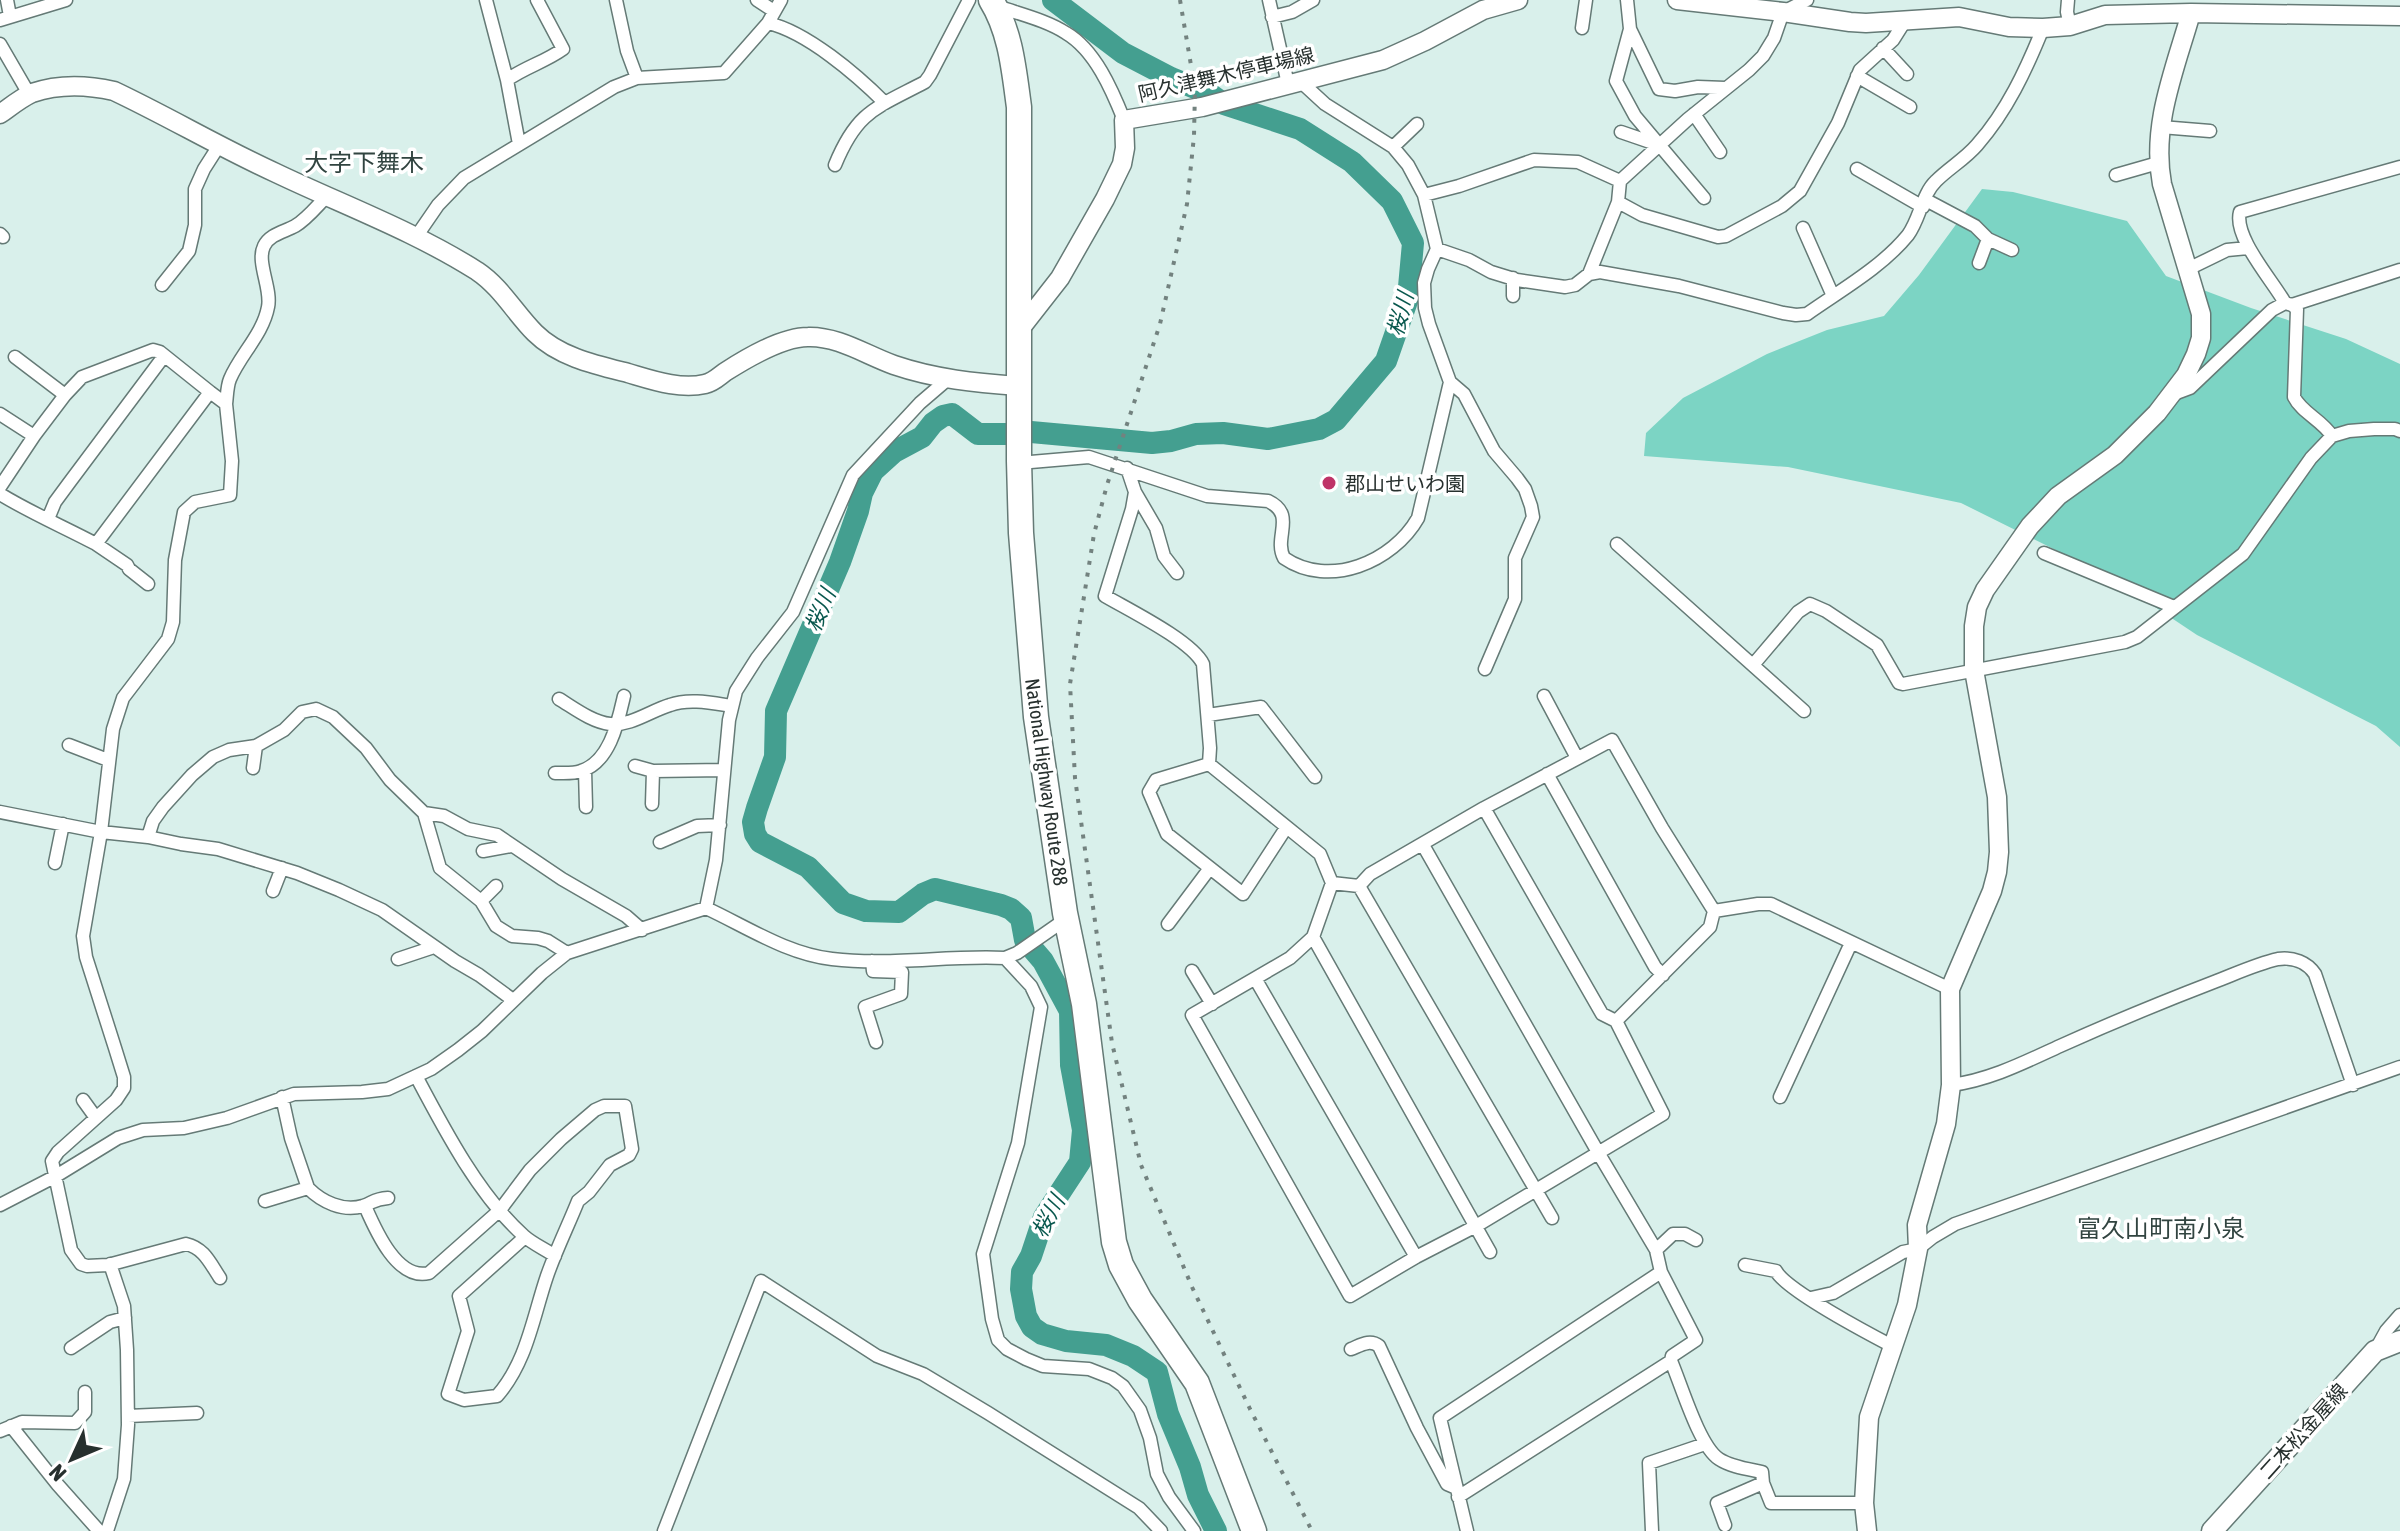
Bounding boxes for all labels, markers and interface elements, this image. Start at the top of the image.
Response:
street label: 阿久津舞木停車場線 [1136,43,1316,105]
district label: 大字下舞木 [304,149,424,176]
water label: 桜川 [1382,287,1419,339]
place label: 郡山せいわ園 [1345,472,1465,495]
marker: 郡山せいわ園 [1320,474,1338,492]
water label: 桜川 [799,583,841,635]
street label: National Highway Route 288 [1021,677,1073,887]
water label: 桜川 [1026,1189,1071,1242]
district label: 富久山町南小泉 [2077,1215,2245,1242]
street label: 二本松金屋線 [2254,1379,2352,1483]
north arrow [32,1419,112,1499]
text: N [44,1459,71,1487]

